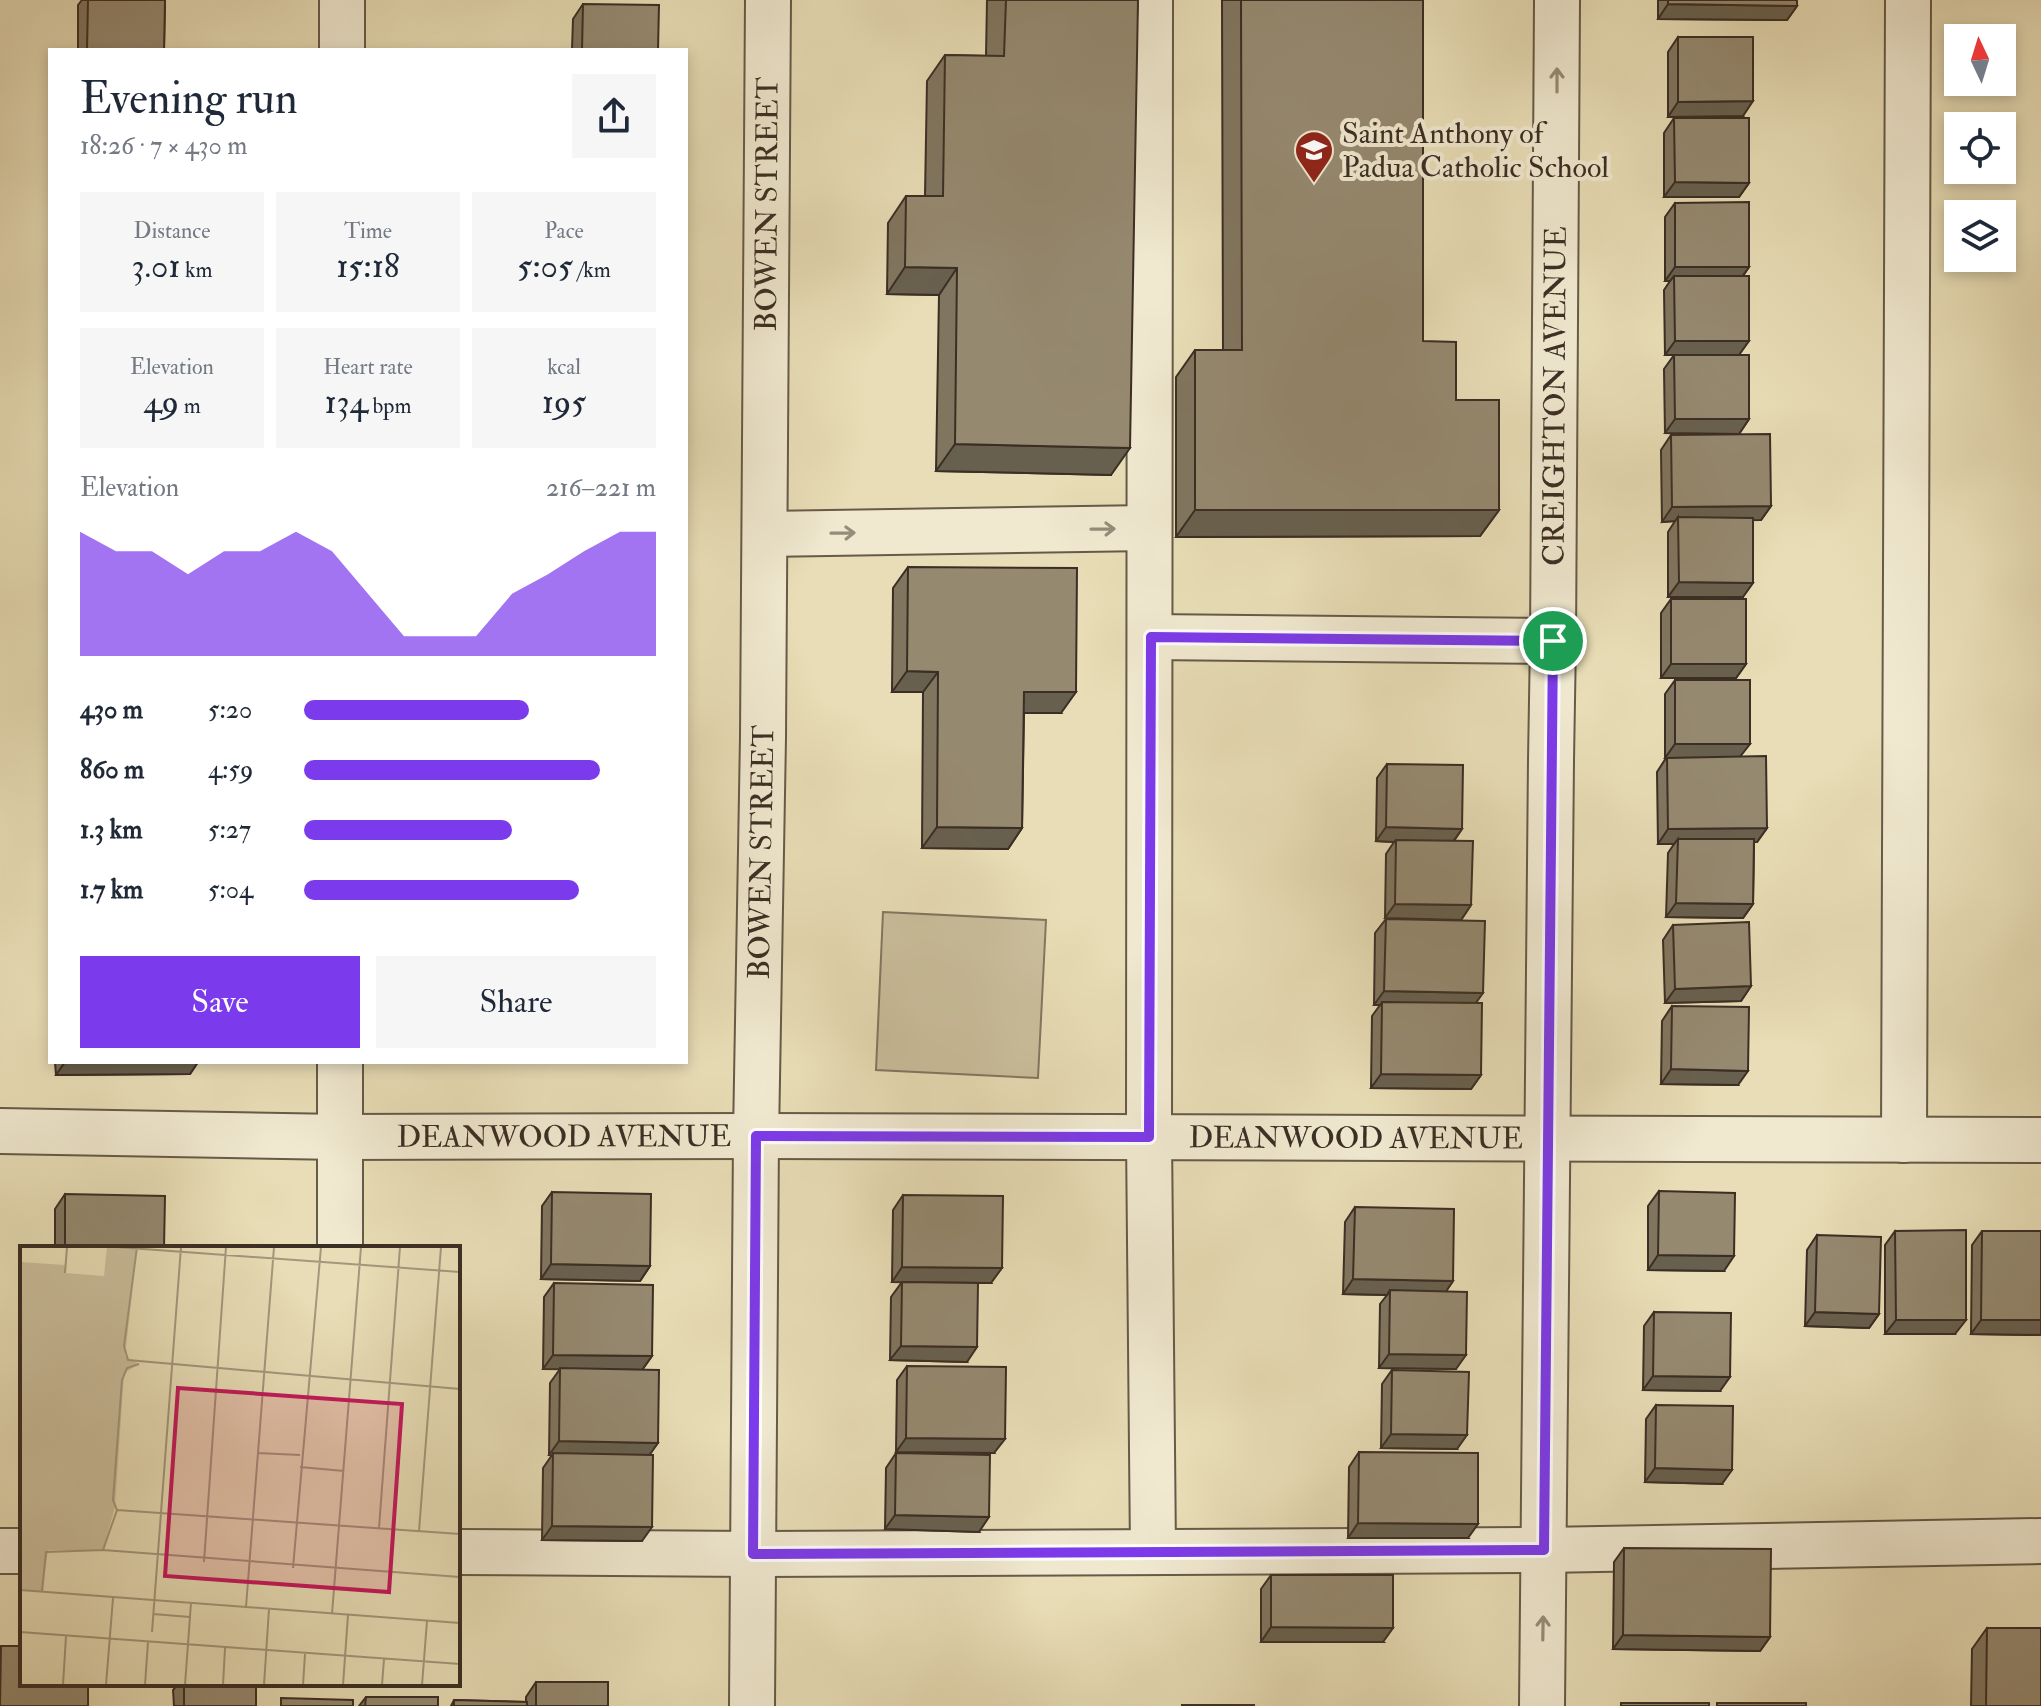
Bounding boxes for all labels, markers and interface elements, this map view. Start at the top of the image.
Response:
north arrow [1944,24,2016,96]
map controls [1944,24,2016,272]
one-way arrow [1549,67,1565,94]
text: Evening run [80,72,298,127]
button: share [572,74,656,158]
street label: BOWEN STREET [747,77,786,331]
button: locate [1944,112,2016,184]
place label: Saint Anthony of Padua Catholic School [1342,115,1609,186]
school or university icon: Saint Anthony of Padua Catholic School [1293,129,1335,184]
text: 18:26 · 7 × 430 m [80,130,248,162]
button: layers [1944,200,2016,272]
text: Distance [134,217,210,245]
text: Time [344,217,392,245]
text: Pace [544,217,584,245]
street label: CREIGHTON AVENUE [1535,226,1574,566]
text: 3.01 [131,245,180,288]
text: 15:18 [336,245,400,288]
text: 5:05 [517,245,573,288]
text: km [180,256,213,284]
text: /km [573,256,611,284]
text: Elevation [130,353,214,381]
text: Heart rate [323,353,413,381]
text: kcal [547,353,581,381]
text: 49 [143,381,179,424]
text: 134 [324,381,368,424]
text: 195 [542,381,586,424]
text: m [179,392,201,420]
text: bpm [368,392,412,420]
text: Elevation [80,472,179,504]
text: 216–221 m [546,472,656,504]
one-way arrow [1089,521,1116,537]
one-way arrow [829,525,856,540]
pin [1519,607,1587,675]
icon: arrive [1531,619,1575,663]
text: 430 m [80,694,143,726]
text: 5:20 [208,694,252,726]
street label: BOWEN STREET [740,725,782,980]
text: 860 m [80,754,144,786]
text: 4:59 [208,754,253,786]
text: 1.3 km [80,814,142,846]
text: 5:27 [208,814,251,846]
text: 1.7 km [80,874,143,906]
text: 5:04 [208,874,253,906]
button: Save [80,956,360,1048]
button: Share [376,956,656,1048]
street label: DEANWOOD AVENUE [397,1118,731,1155]
street label: DEANWOOD AVENUE [1189,1119,1523,1157]
inset map [20,1246,460,1686]
one-way arrow [1535,1615,1551,1642]

